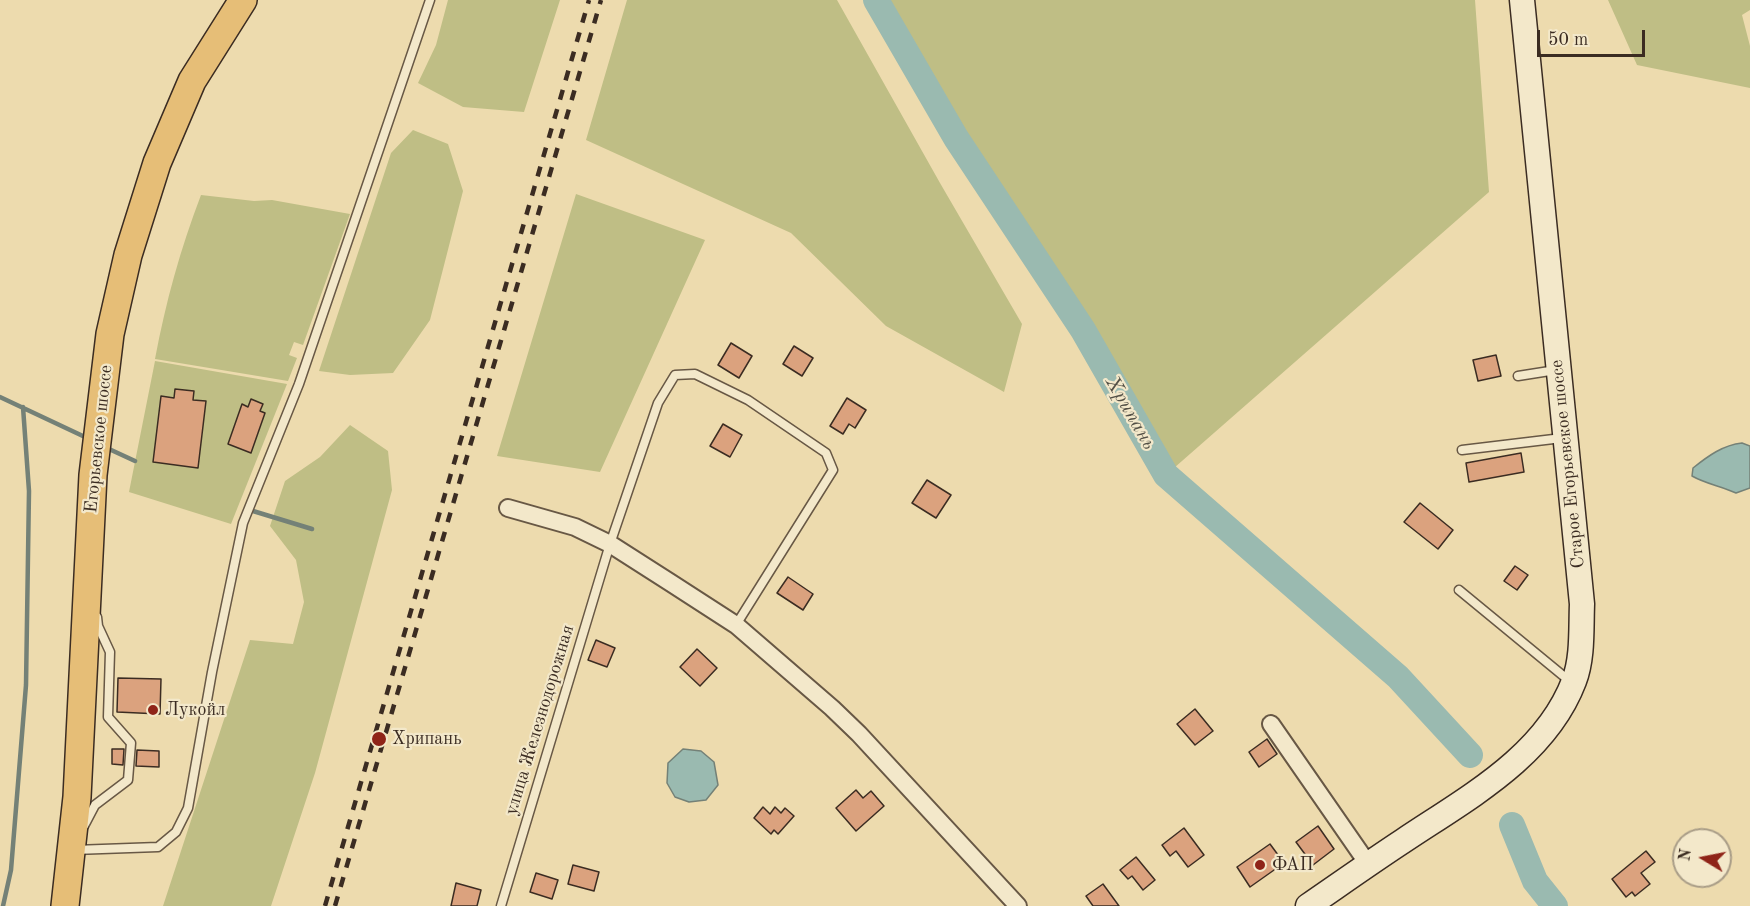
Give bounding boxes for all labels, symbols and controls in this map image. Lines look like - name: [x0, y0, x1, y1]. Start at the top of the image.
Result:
- scale bar: [1540, 18, 1648, 56]
- text: 50 m: [1548, 31, 1588, 49]
- street label: Старое Егорьевское шоссе: [1546, 359, 1590, 569]
- street label: Егорьевское шоссе: [80, 364, 118, 514]
- water label: Хрипань: [1099, 372, 1161, 454]
- street label: улица Железнодорожная: [501, 622, 579, 818]
- place label: Лукойл: [165, 699, 225, 721]
- marker: Лукойл: [146, 703, 160, 717]
- place label: Хрипань: [392, 728, 462, 750]
- marker: Хрипань: [370, 730, 388, 748]
- north arrow: [1672, 828, 1732, 888]
- text: N: [1677, 848, 1695, 863]
- place label: ФАП: [1272, 854, 1314, 876]
- marker: ФАП: [1253, 858, 1267, 872]

